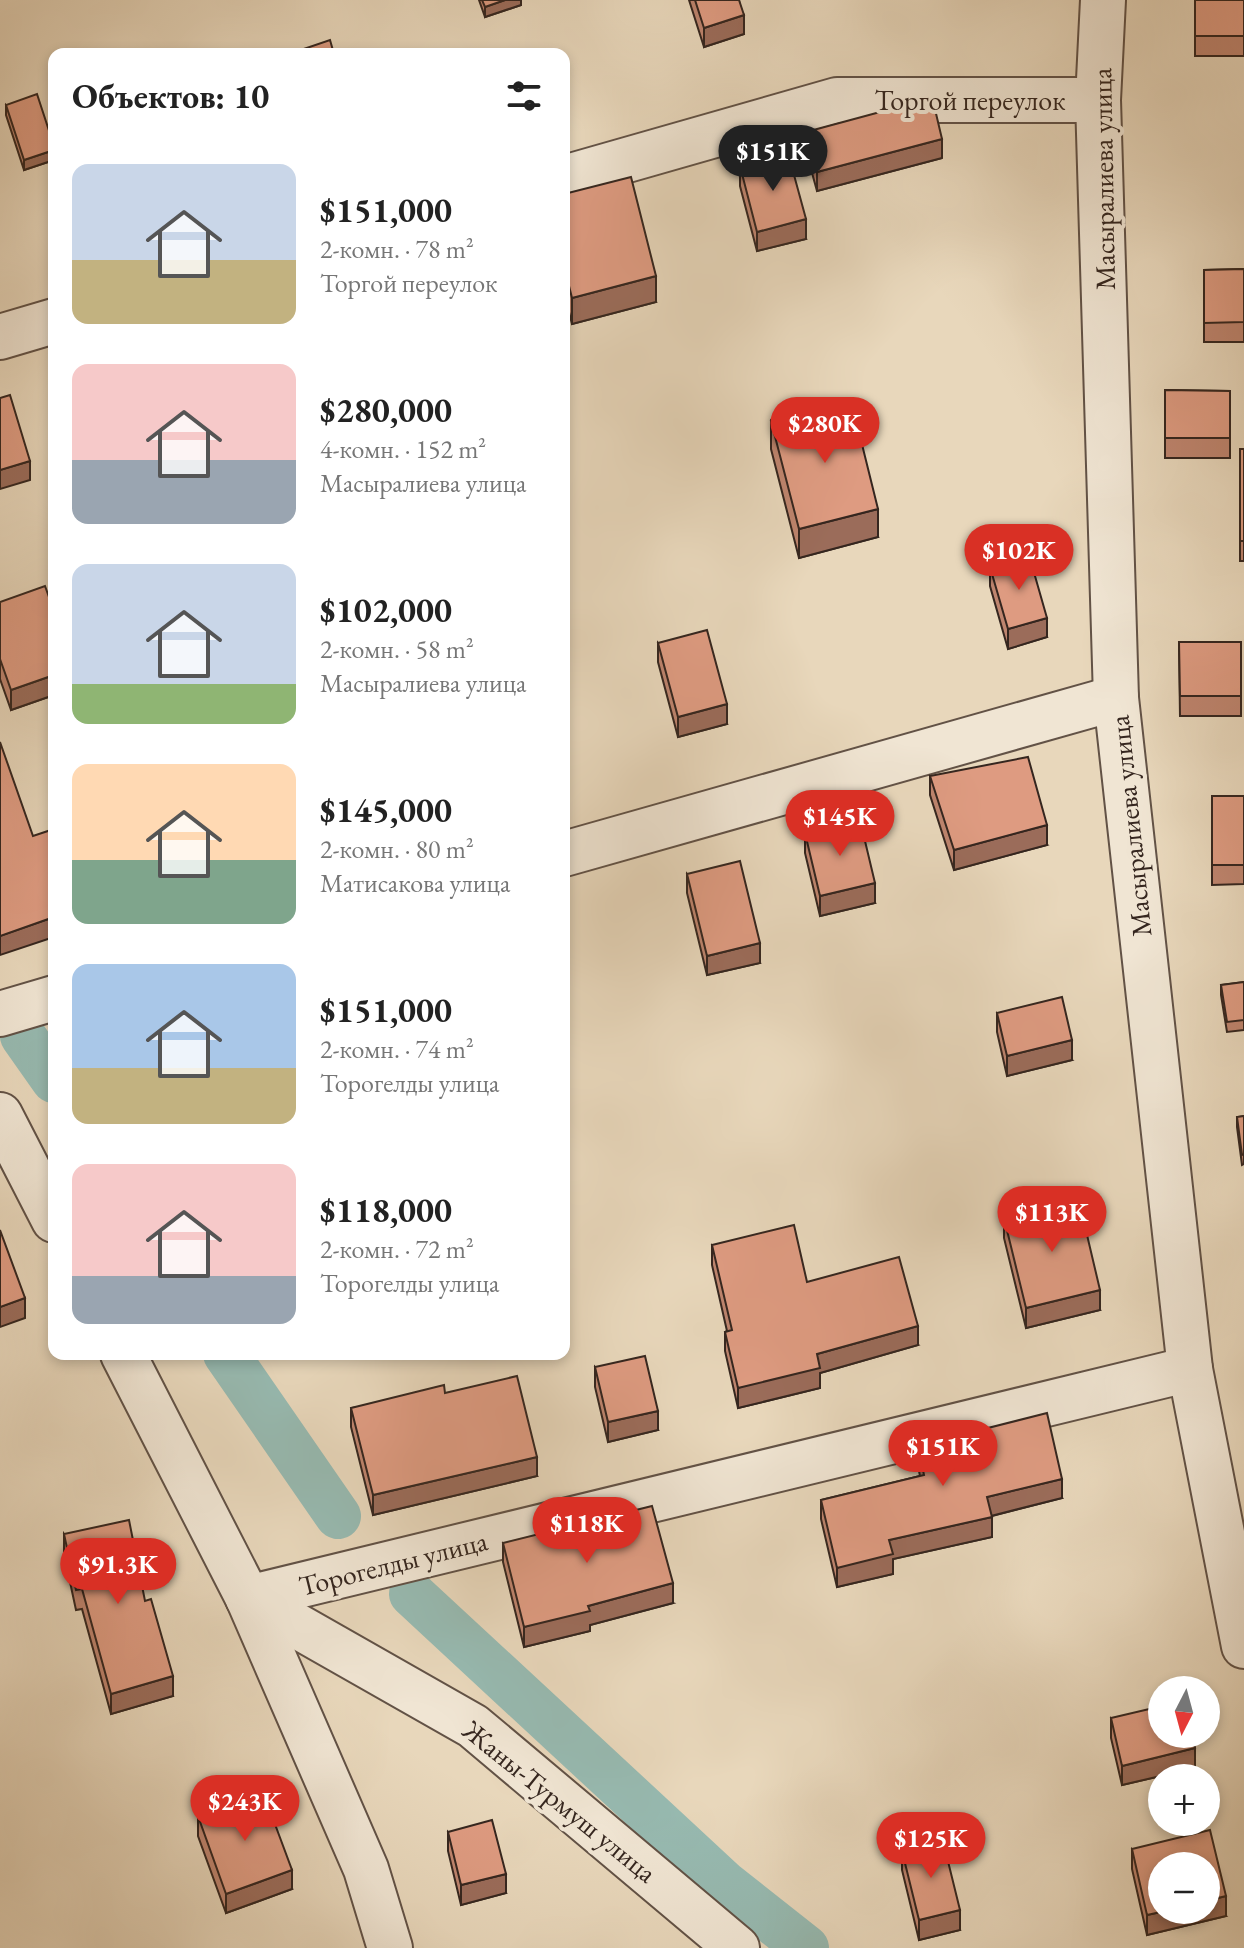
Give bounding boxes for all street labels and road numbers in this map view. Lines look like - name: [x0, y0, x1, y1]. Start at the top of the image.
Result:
- street label: Масыралиева улица: [1083, 67, 1123, 290]
- street label: Торгой переулок: [874, 82, 1066, 118]
- street label: Масыралиева улица: [1100, 713, 1160, 938]
- street label: Торогелды улица: [295, 1522, 492, 1604]
- street label: Жаны-Турмуш улица: [455, 1711, 665, 1891]

